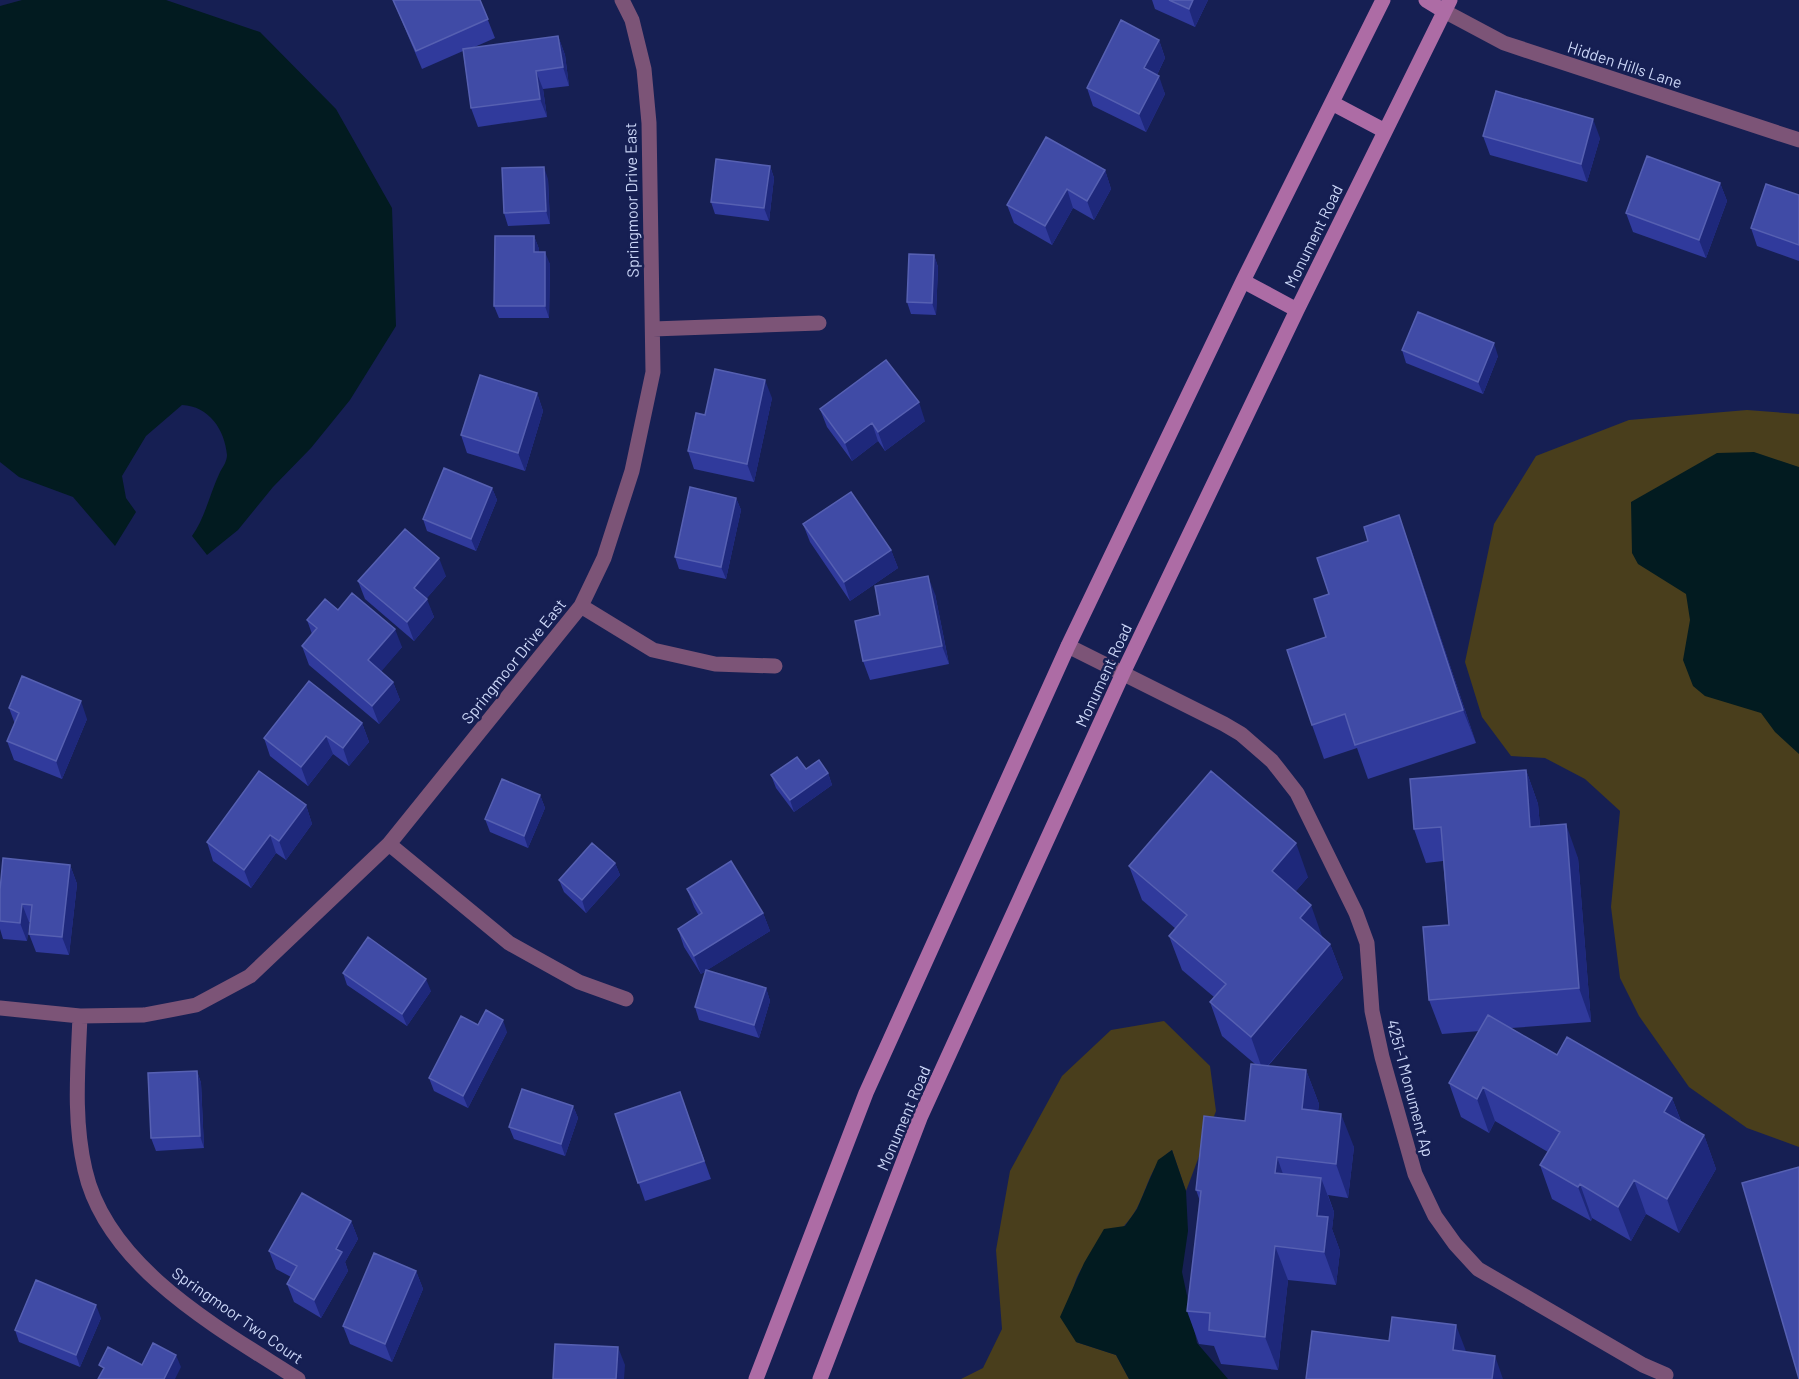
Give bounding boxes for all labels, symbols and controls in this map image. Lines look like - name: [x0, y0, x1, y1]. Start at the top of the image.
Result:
- street label: Hidden Hills Lane: [1565, 37, 1685, 91]
- street label: Springmoor Drive East: [620, 122, 642, 278]
- street label: Monument Road: [1280, 181, 1346, 291]
- street label: Springmoor Drive East: [457, 595, 569, 727]
- street label: Monument Road: [1071, 620, 1135, 730]
- street label: 4251-1 Monument Ap: [1384, 1017, 1438, 1159]
- street label: Monument Road: [872, 1063, 934, 1173]
- street label: Springmoor Two Court: [169, 1263, 307, 1367]

